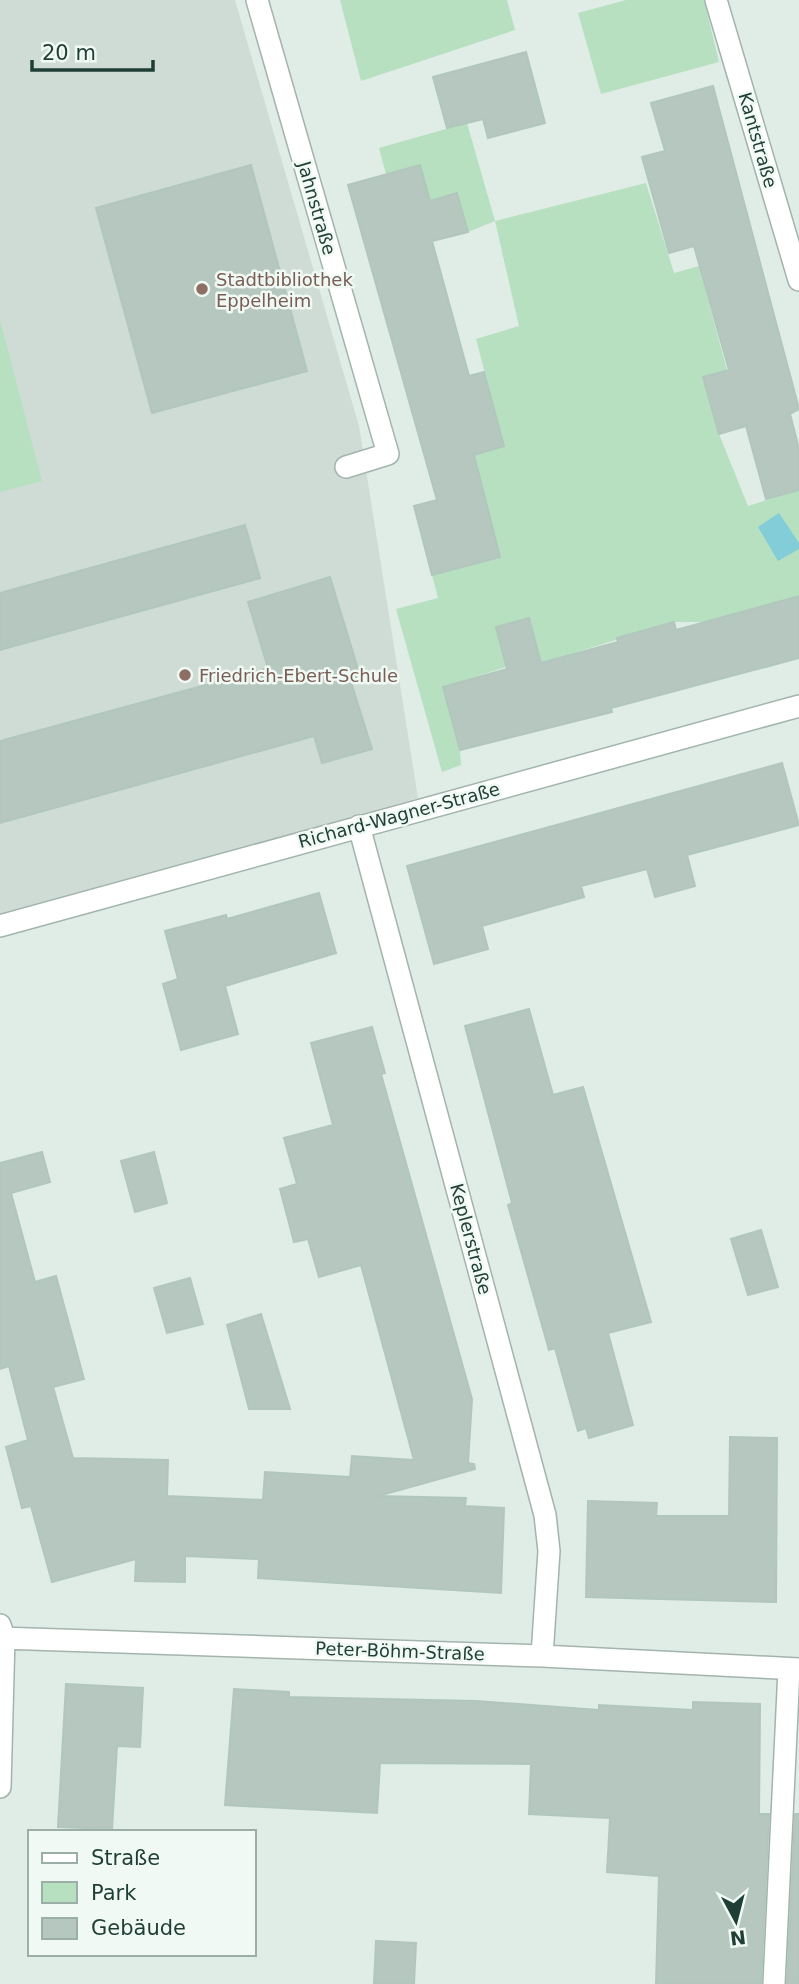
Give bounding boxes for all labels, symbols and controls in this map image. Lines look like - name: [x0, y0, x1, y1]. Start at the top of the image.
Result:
- scale bar: [32, 28, 152, 72]
- text: 20 m: [42, 41, 96, 65]
- street label: Kantstraße: [734, 90, 782, 190]
- street label: Jahnstraße: [293, 158, 340, 257]
- place label: Stadtbibliothek Eppelheim: [216, 269, 353, 311]
- marker: Stadtbibliothek Eppelheim: [194, 281, 210, 297]
- place label: Friedrich-Ebert-Schule: [199, 665, 398, 686]
- marker: Friedrich-Ebert-Schule: [177, 667, 193, 683]
- street label: Richard-Wagner-Straße: [296, 778, 502, 852]
- street label: Keplerstraße: [446, 1181, 496, 1297]
- street label: Peter-Böhm-Straße: [315, 1638, 485, 1664]
- legend: [28, 1830, 256, 1956]
- text: Straße: [91, 1846, 160, 1870]
- text: Park: [91, 1881, 137, 1905]
- north arrow: [701, 1886, 771, 1956]
- text: Gebäude: [91, 1916, 186, 1940]
- text: N: [729, 1926, 747, 1950]

